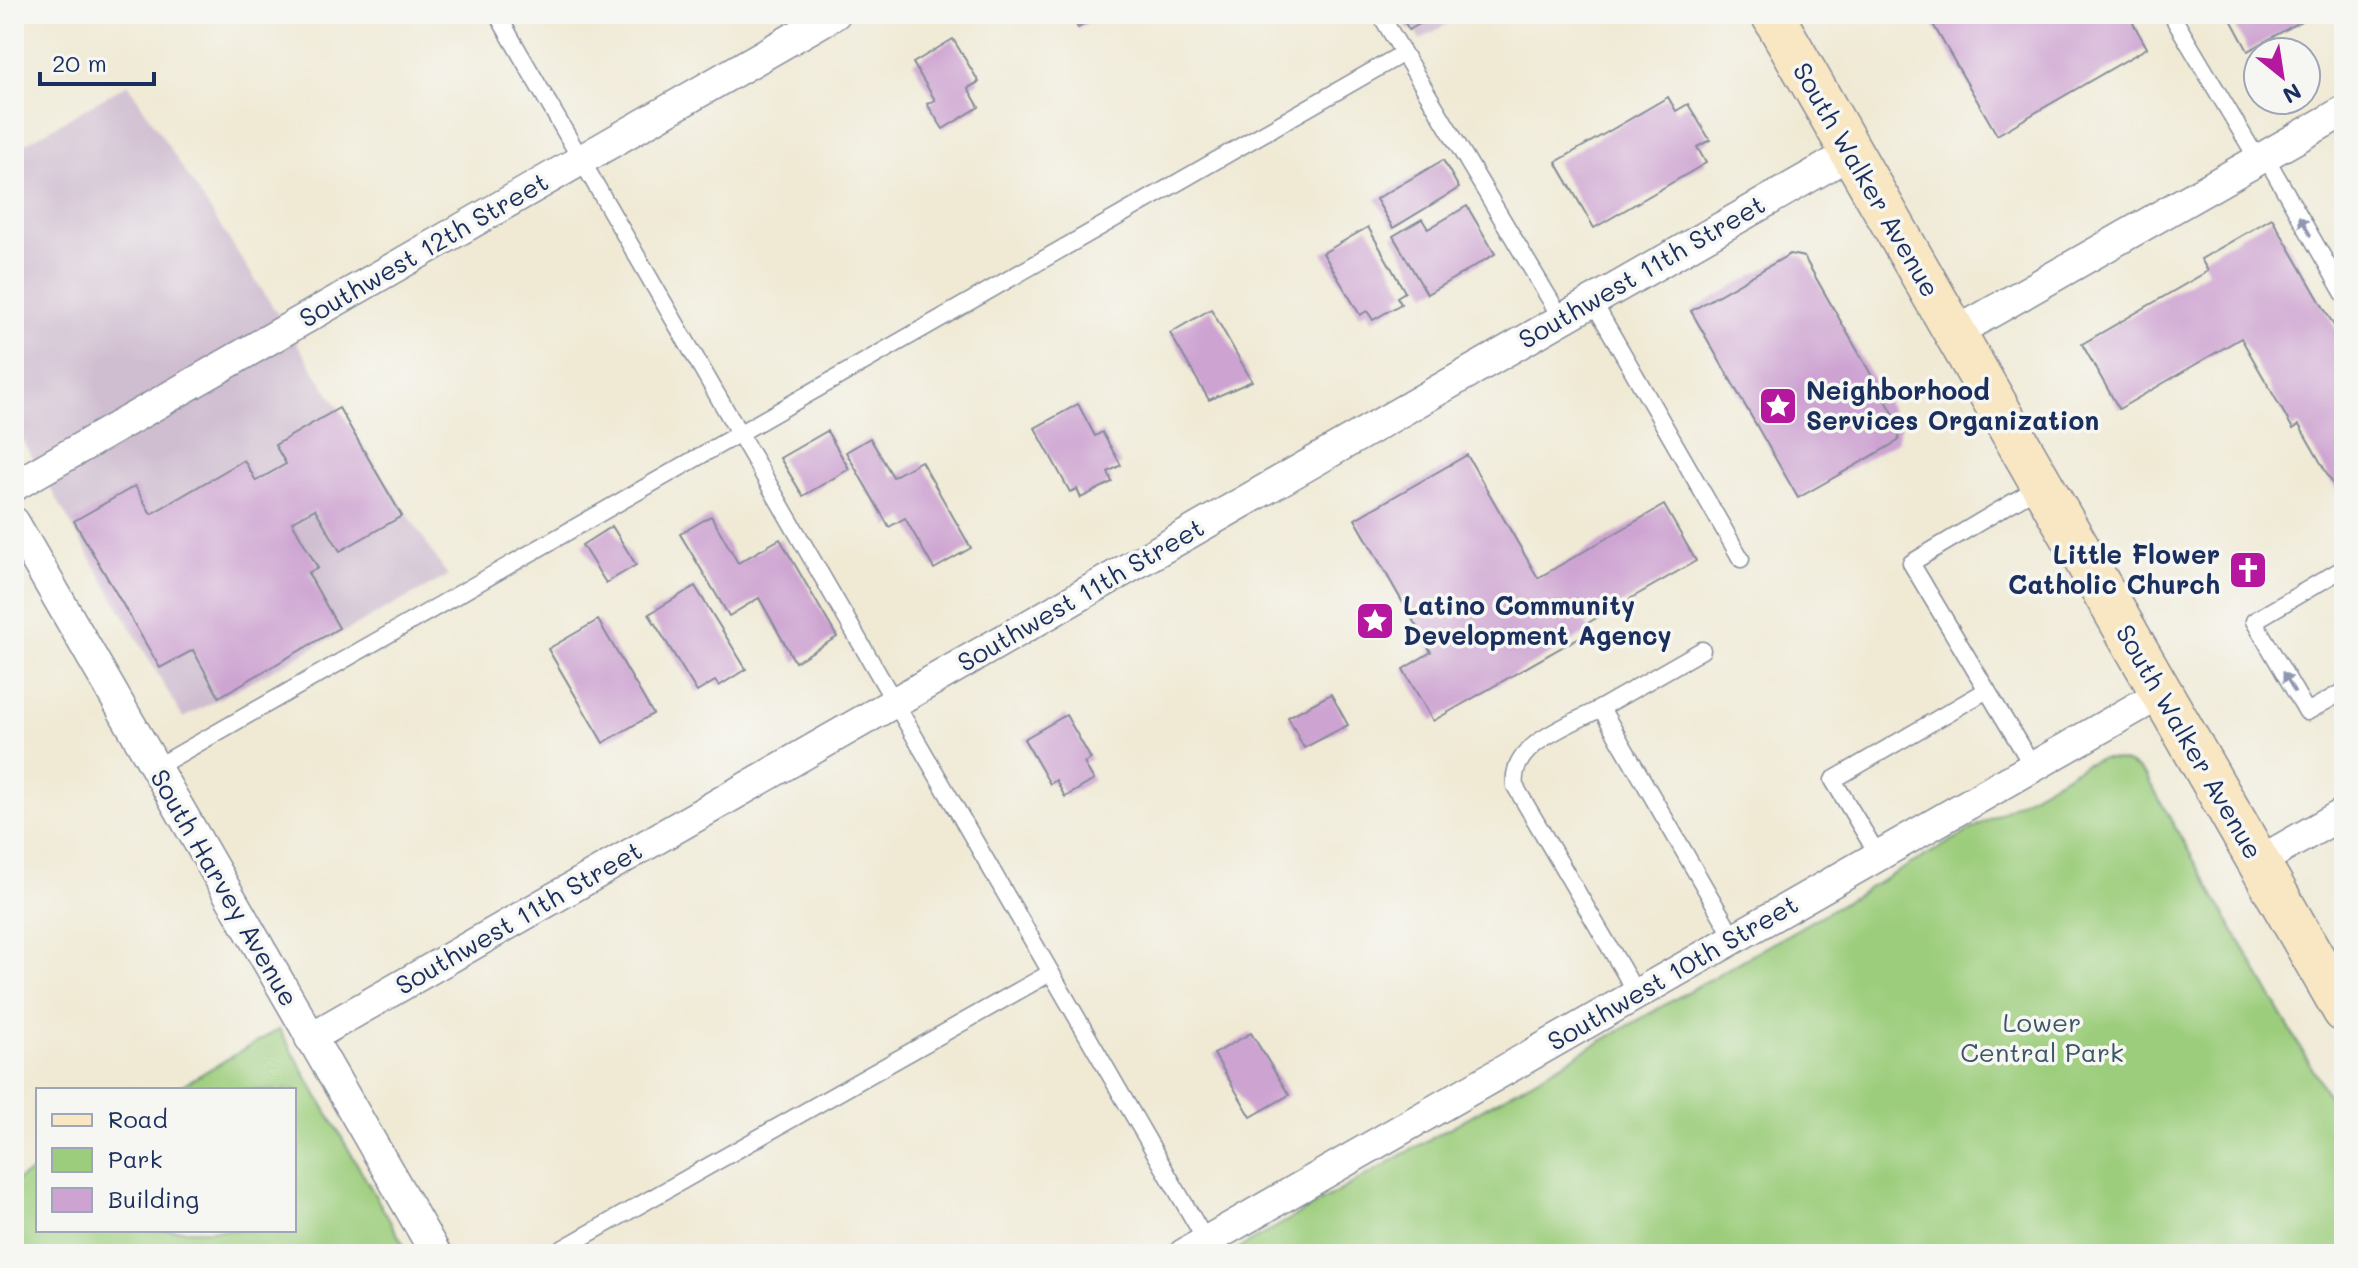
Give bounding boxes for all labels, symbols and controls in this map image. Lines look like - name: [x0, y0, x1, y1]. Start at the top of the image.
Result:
- scale bar: [40, 36, 154, 86]
- north arrow: [2242, 36, 2322, 116]
- text: 20 m: [52, 47, 107, 78]
- street label: South Walker Avenue: [1786, 56, 1948, 303]
- text: N: [2278, 77, 2307, 110]
- street label: Southwest 12th Street: [293, 164, 554, 334]
- street label: Southwest 11th Street: [1512, 187, 1771, 356]
- one-way arrow: [2298, 215, 2312, 238]
- place label: Neighborhood Services Organization: [1806, 373, 2099, 437]
- place icon: Neighborhood Services Organization: [1757, 385, 1799, 427]
- street label: Southwest 11th Street: [951, 510, 1210, 679]
- place label: Little Flower Catholic Church: [2008, 537, 2220, 601]
- church icon: Little Flower Catholic Church: [2227, 549, 2269, 591]
- place label: Latino Community Development Agency: [1403, 588, 1672, 652]
- place icon: Latino Community Development Agency: [1354, 600, 1396, 642]
- street label: South Walker Avenue: [2109, 618, 2271, 865]
- one-way arrow: [2282, 671, 2296, 693]
- street label: South Harvey Avenue: [143, 763, 307, 1012]
- street label: Southwest 11th Street: [389, 833, 648, 1002]
- street label: Southwest 10th Street: [1541, 886, 1804, 1058]
- park label: Lower Central Park: [1960, 1005, 2124, 1069]
- legend: [36, 1088, 296, 1232]
- text: Road: [108, 1103, 168, 1134]
- text: Park: [108, 1143, 162, 1174]
- text: Building: [108, 1183, 199, 1214]

